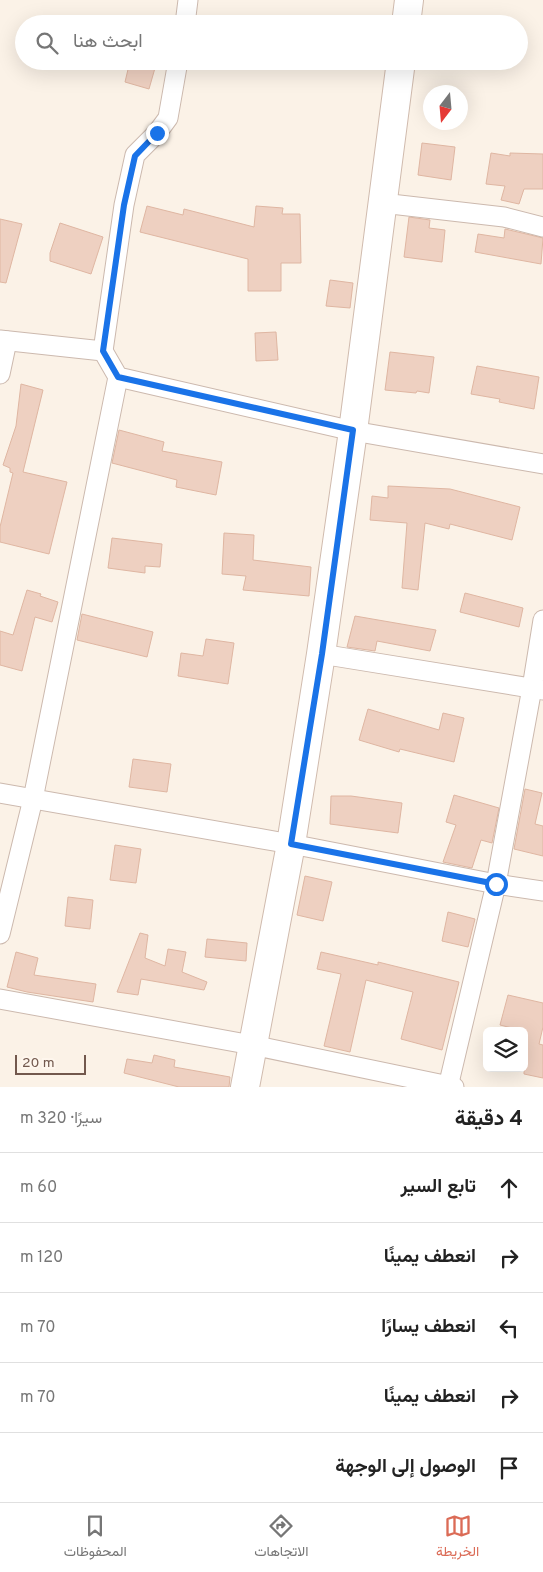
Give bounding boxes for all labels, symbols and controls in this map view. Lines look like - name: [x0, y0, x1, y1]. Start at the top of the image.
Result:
- search box: [15, 15, 528, 70]
- icon: search: [33, 29, 61, 57]
- text: ابحث هنا: [73, 30, 143, 54]
- north arrow: [423, 85, 468, 130]
- route end: [146, 122, 169, 145]
- route start: [485, 873, 508, 896]
- map controls: [483, 1027, 528, 1072]
- button: layers: [483, 1027, 528, 1072]
- scale bar: [15, 1052, 86, 1075]
- text: 20 m: [22, 1055, 55, 1072]
- text: 4 دقيقة: [455, 1106, 523, 1133]
- text: سيرًا · 320 m: [20, 1109, 102, 1129]
- icon: ahead: [495, 1174, 523, 1202]
- text: تابع السير: [400, 1175, 476, 1199]
- text: 60 m: [20, 1178, 57, 1198]
- icon: right: [495, 1244, 523, 1272]
- text: انعطف يمينًا: [384, 1245, 476, 1269]
- text: 120 m: [20, 1248, 63, 1268]
- icon: left: [495, 1314, 523, 1342]
- text: انعطف يسارًا: [381, 1315, 476, 1339]
- text: 70 m: [20, 1318, 55, 1338]
- icon: right: [495, 1384, 523, 1412]
- text: انعطف يمينًا: [384, 1385, 476, 1409]
- text: 70 m: [20, 1388, 55, 1408]
- icon: arrive: [495, 1454, 523, 1482]
- text: الوصول إلى الوجهة: [335, 1455, 476, 1479]
- tab: المحفوظات: [64, 1512, 127, 1564]
- tab: الاتجاهات: [254, 1512, 309, 1564]
- tab: الخريطة: [436, 1512, 479, 1564]

